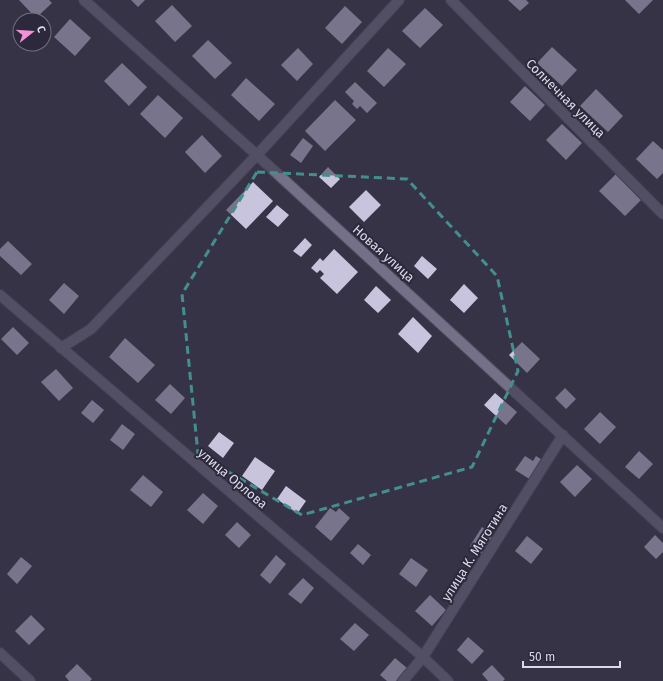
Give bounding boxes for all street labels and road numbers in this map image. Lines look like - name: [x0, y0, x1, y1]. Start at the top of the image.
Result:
- street label: Солнечная улица: [523, 56, 608, 141]
- street label: Новая улица: [350, 222, 417, 285]
- street label: улица Орлова: [195, 445, 270, 512]
- street label: улица К. Мяготина: [438, 501, 510, 604]

